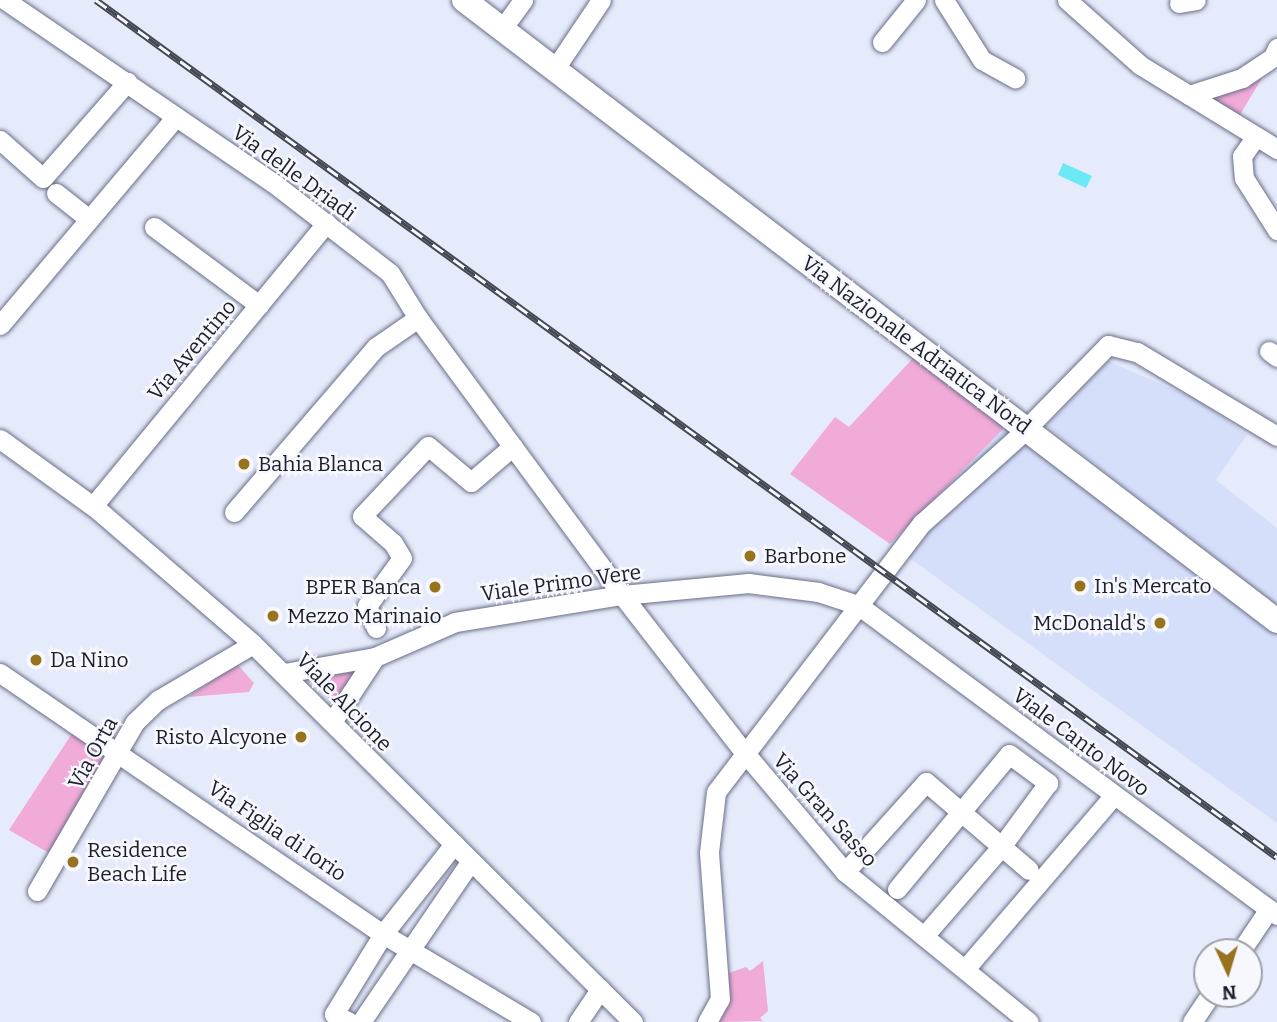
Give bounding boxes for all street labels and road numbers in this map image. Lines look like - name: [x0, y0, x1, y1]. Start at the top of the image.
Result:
- street label: Via delle Driadi: [227, 120, 361, 226]
- street label: Via Nazionale Adriatica Nord: [796, 250, 1036, 440]
- street label: Via Aventino: [143, 294, 241, 406]
- street label: Viale Primo Vere: [479, 559, 643, 607]
- street label: Viale Alcione: [291, 648, 397, 756]
- street label: Viale Canto Novo: [1008, 682, 1154, 802]
- street label: Via Orta: [63, 712, 123, 794]
- street label: Via Gran Sasso: [767, 748, 883, 872]
- street label: Via Figlia di Iorio: [203, 775, 351, 887]

